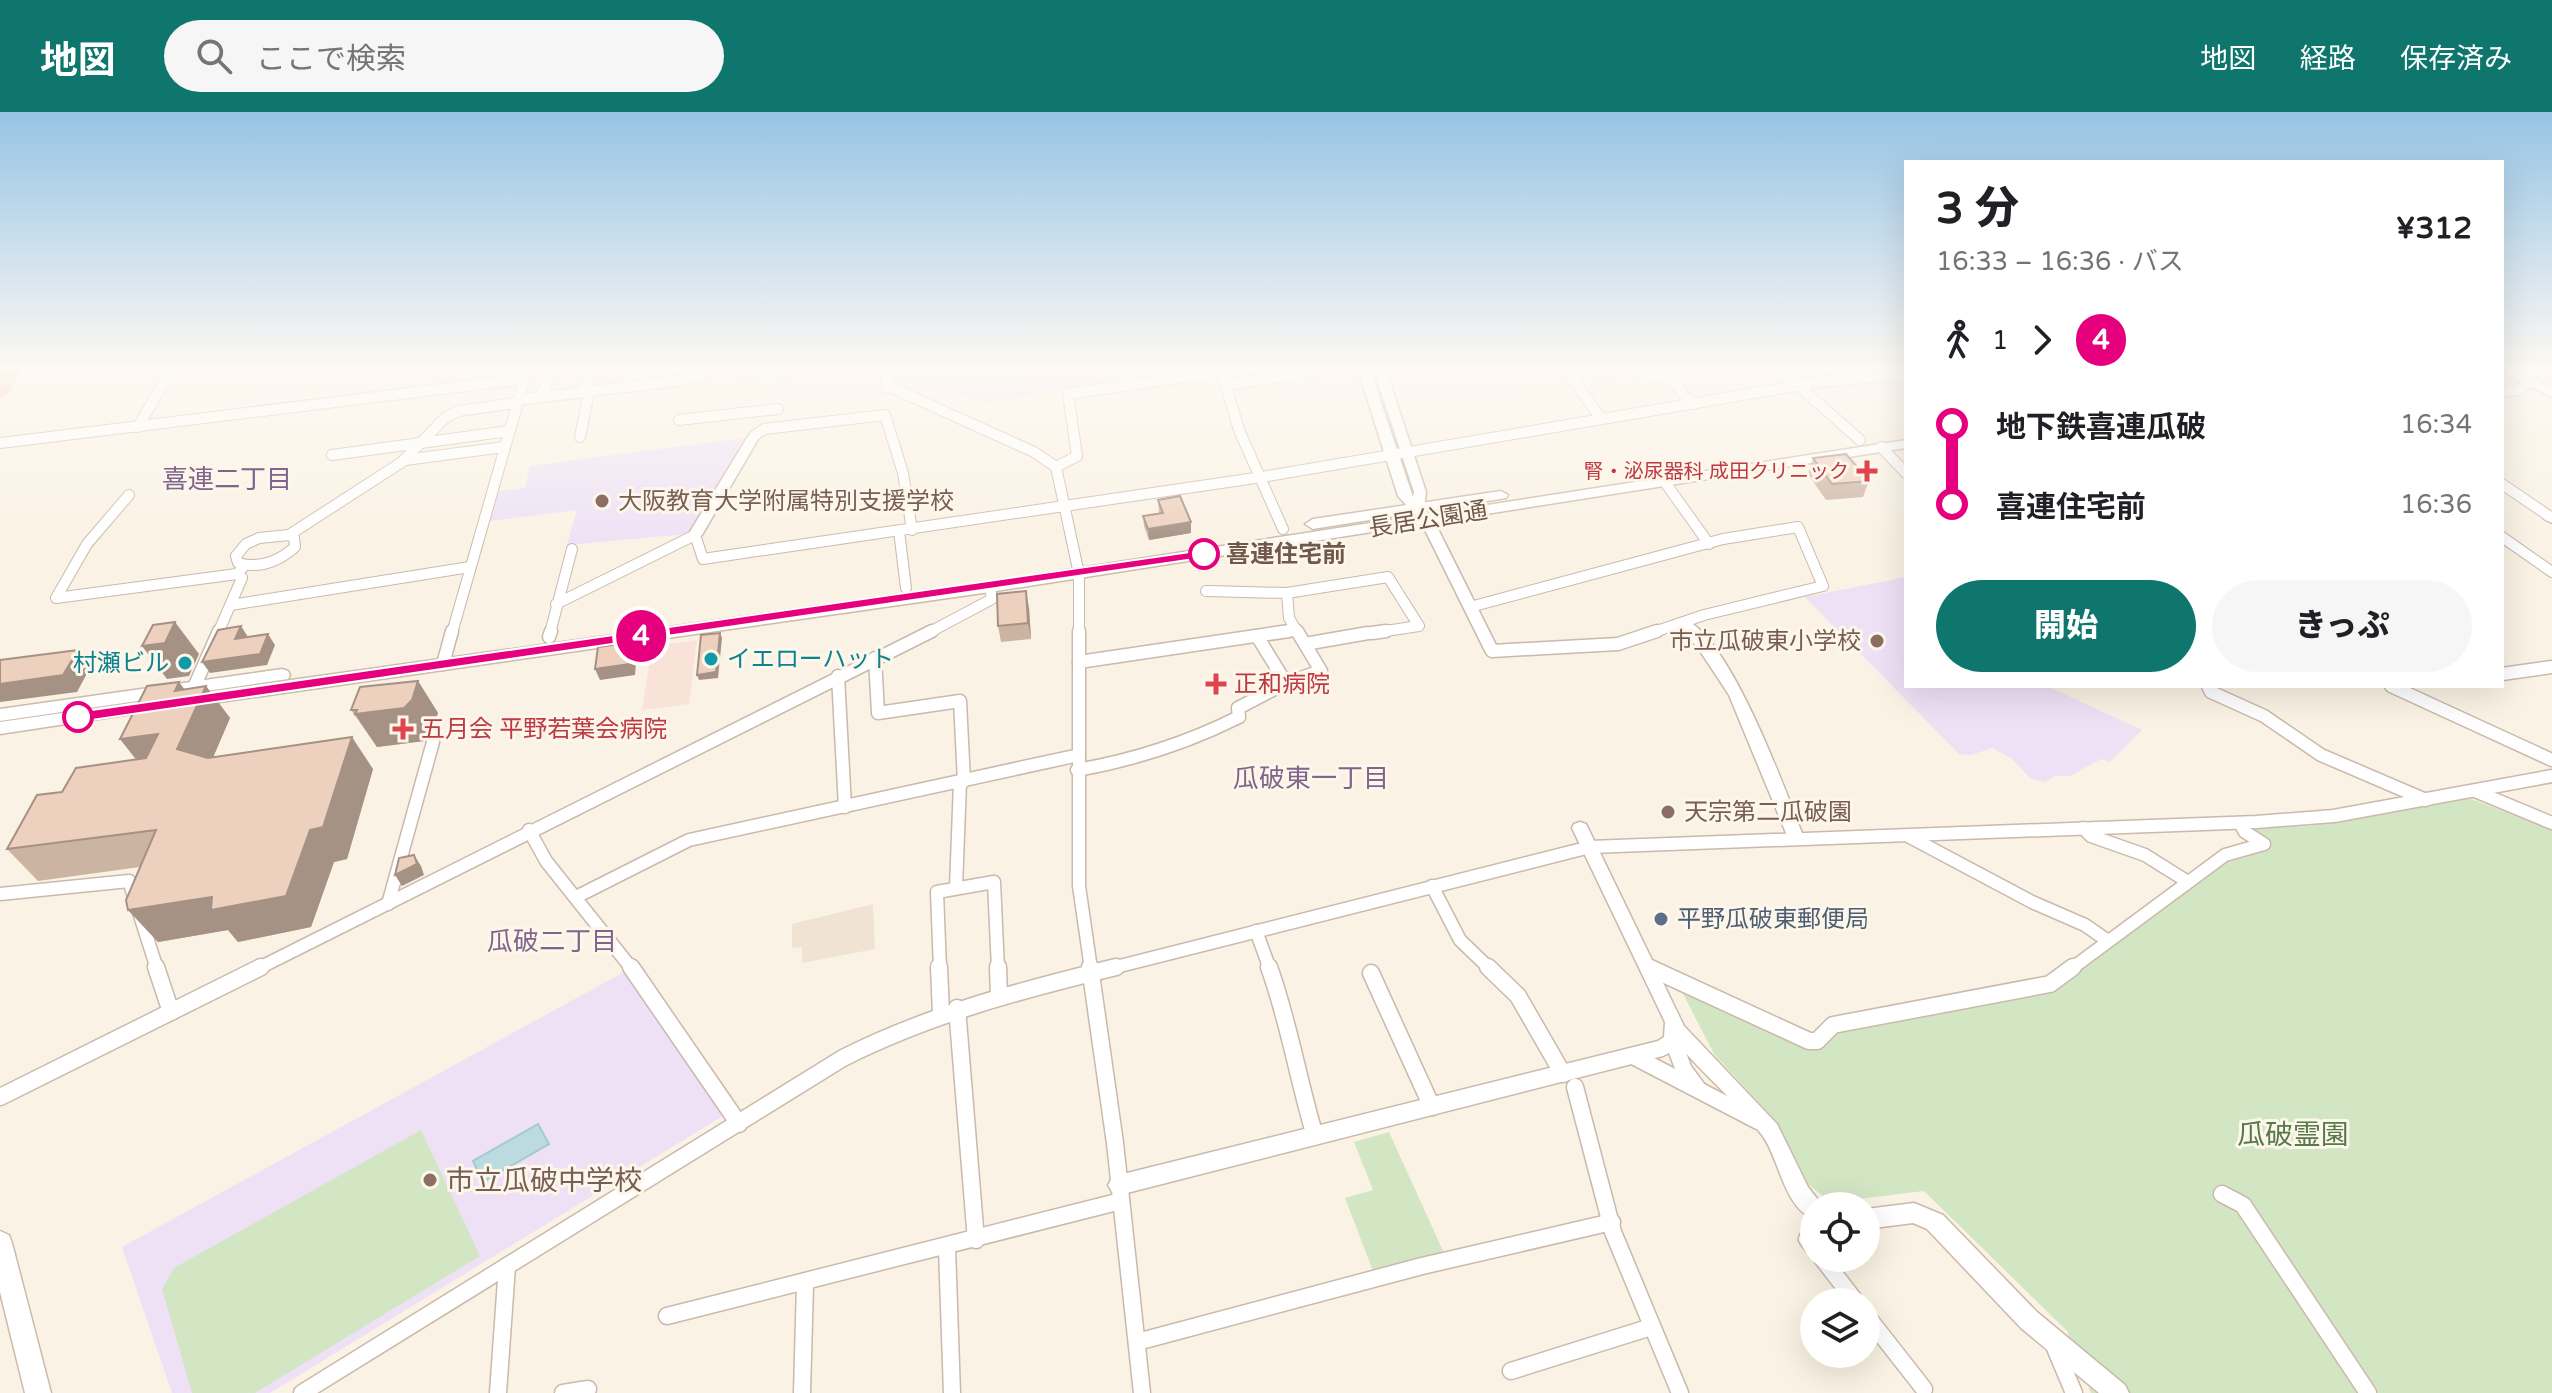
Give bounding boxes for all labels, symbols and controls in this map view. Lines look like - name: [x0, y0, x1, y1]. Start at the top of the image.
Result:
- search box: [164, 20, 724, 92]
- icon: search: [192, 34, 236, 78]
- text: 地図: [40, 38, 116, 84]
- text: ここで検索: [256, 41, 406, 78]
- text: 地図: [2200, 42, 2256, 76]
- text: 経路: [2300, 42, 2356, 76]
- text: 保存済み: [2400, 42, 2512, 76]
- text: 3 分: [1936, 183, 2019, 236]
- text: ¥312: [2396, 210, 2472, 247]
- text: 16:33 – 16:36 · バス: [1936, 246, 2184, 277]
- icon: walk: [1936, 318, 1980, 362]
- icon: forward: [2020, 318, 2064, 362]
- text: 4: [2092, 323, 2110, 357]
- text: 1: [1992, 325, 2008, 356]
- text: 地下鉄喜連瓜破: [1996, 409, 2206, 446]
- text: 16:34: [2400, 409, 2472, 440]
- place label: 腎・泌尿器科 成田クリニック: [1584, 460, 1849, 484]
- marker: 腎・泌尿器科 成田クリニック: [1856, 460, 1878, 482]
- district label: 喜連二丁目: [162, 464, 292, 495]
- place label: 大阪教育大学附属特別支援学校: [618, 487, 954, 516]
- text: 喜連住宅前: [1996, 489, 2146, 526]
- text: 16:36: [2400, 489, 2472, 520]
- marker: 大阪教育大学附属特別支援学校: [593, 492, 611, 510]
- street label: 長居公園通: [1367, 496, 1490, 543]
- marker: 喜連住宅前: [1189, 539, 1219, 569]
- place label: 喜連住宅前: [1226, 540, 1346, 569]
- button: 開始: [1936, 580, 2196, 672]
- button: きっぷ: [2212, 580, 2472, 672]
- line badge: 4: [615, 610, 667, 662]
- text: 4: [632, 619, 650, 653]
- place label: 市立瓜破東小学校: [1669, 627, 1861, 656]
- marker: 市立瓜破東小学校: [1868, 632, 1886, 650]
- place label: イエローハット: [727, 645, 894, 674]
- place label: 村瀬ビル: [73, 649, 169, 678]
- marker: イエローハット: [702, 650, 720, 668]
- marker: 村瀬ビル: [176, 654, 194, 672]
- place label: 正和病院: [1234, 670, 1330, 699]
- marker: 正和病院: [1205, 673, 1227, 695]
- unlabelled marker: [63, 702, 93, 732]
- place label: 五月会 平野若葉会病院: [421, 715, 667, 744]
- marker: 五月会 平野若葉会病院: [392, 718, 414, 740]
- district label: 瓜破東一丁目: [1233, 763, 1389, 794]
- place label: 天宗第二瓜破園: [1684, 798, 1852, 827]
- marker: 天宗第二瓜破園: [1659, 803, 1677, 821]
- place label: 平野瓜破東郵便局: [1677, 905, 1869, 934]
- marker: 平野瓜破東郵便局: [1652, 910, 1670, 928]
- district label: 瓜破二丁目: [487, 926, 617, 957]
- park label: 瓜破霊園: [2237, 1118, 2349, 1152]
- place label: 市立瓜破中学校: [446, 1164, 642, 1198]
- marker: 市立瓜破中学校: [421, 1171, 439, 1189]
- map controls: [1800, 1192, 1880, 1368]
- button: locate: [1800, 1192, 1880, 1272]
- button: layers: [1800, 1288, 1880, 1368]

